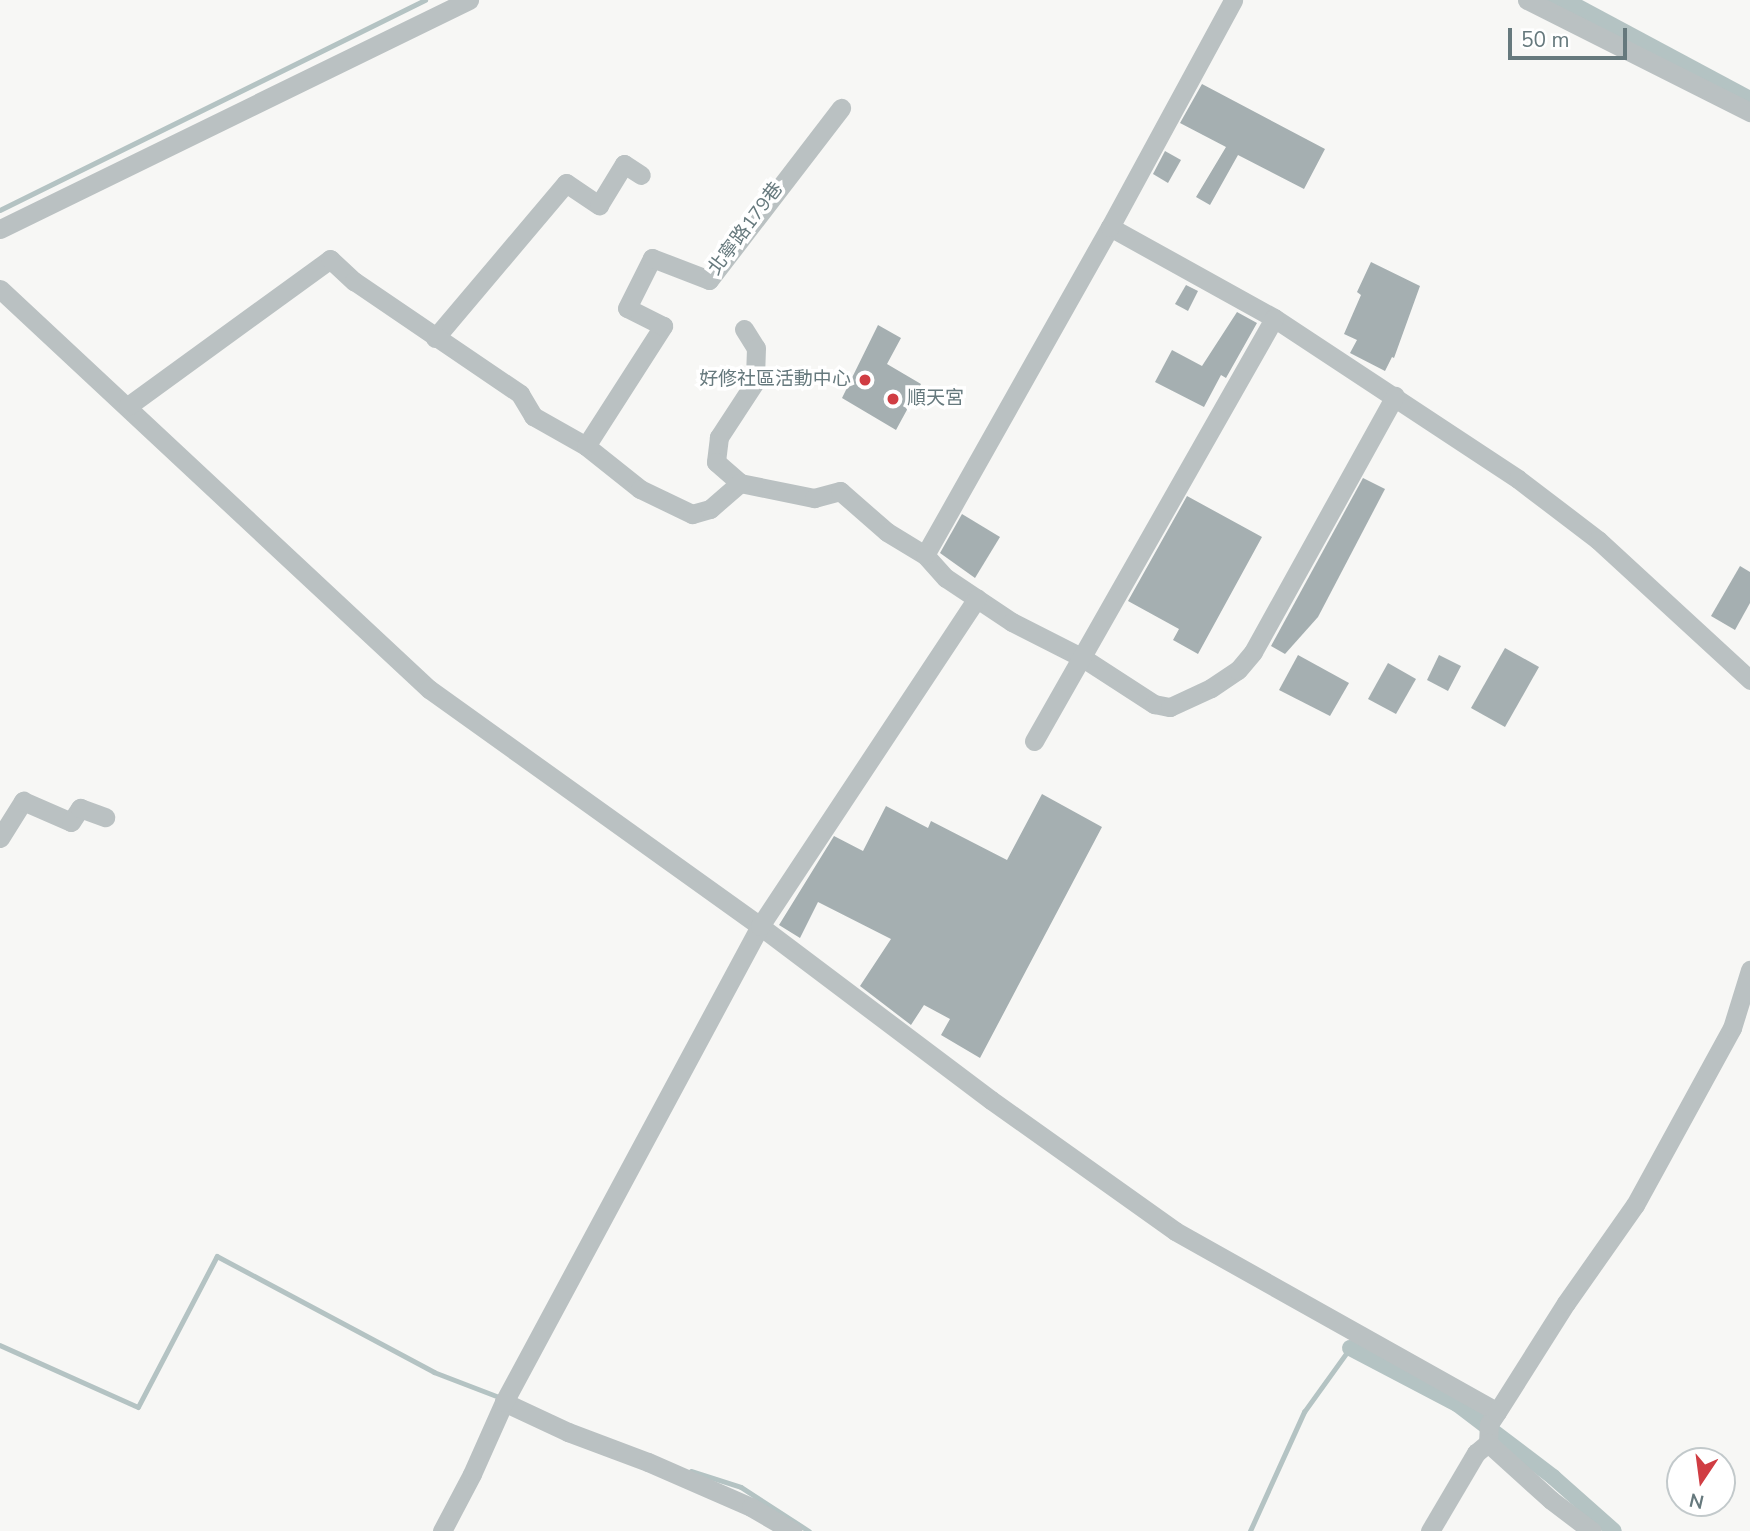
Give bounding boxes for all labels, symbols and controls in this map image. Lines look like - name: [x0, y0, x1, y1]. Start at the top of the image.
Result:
- scale bar: [1512, 14, 1631, 58]
- text: 50 m: [1521, 26, 1570, 54]
- street label: 北寧路179巷: [704, 178, 788, 280]
- place label: 好修社區活動中心: [699, 369, 851, 391]
- marker: 好修社區活動中心: [857, 372, 873, 388]
- place label: 順天宮: [907, 388, 964, 410]
- marker: 順天宮: [885, 391, 901, 407]
- north arrow: [1666, 1447, 1736, 1517]
- text: N: [1687, 1486, 1707, 1515]

